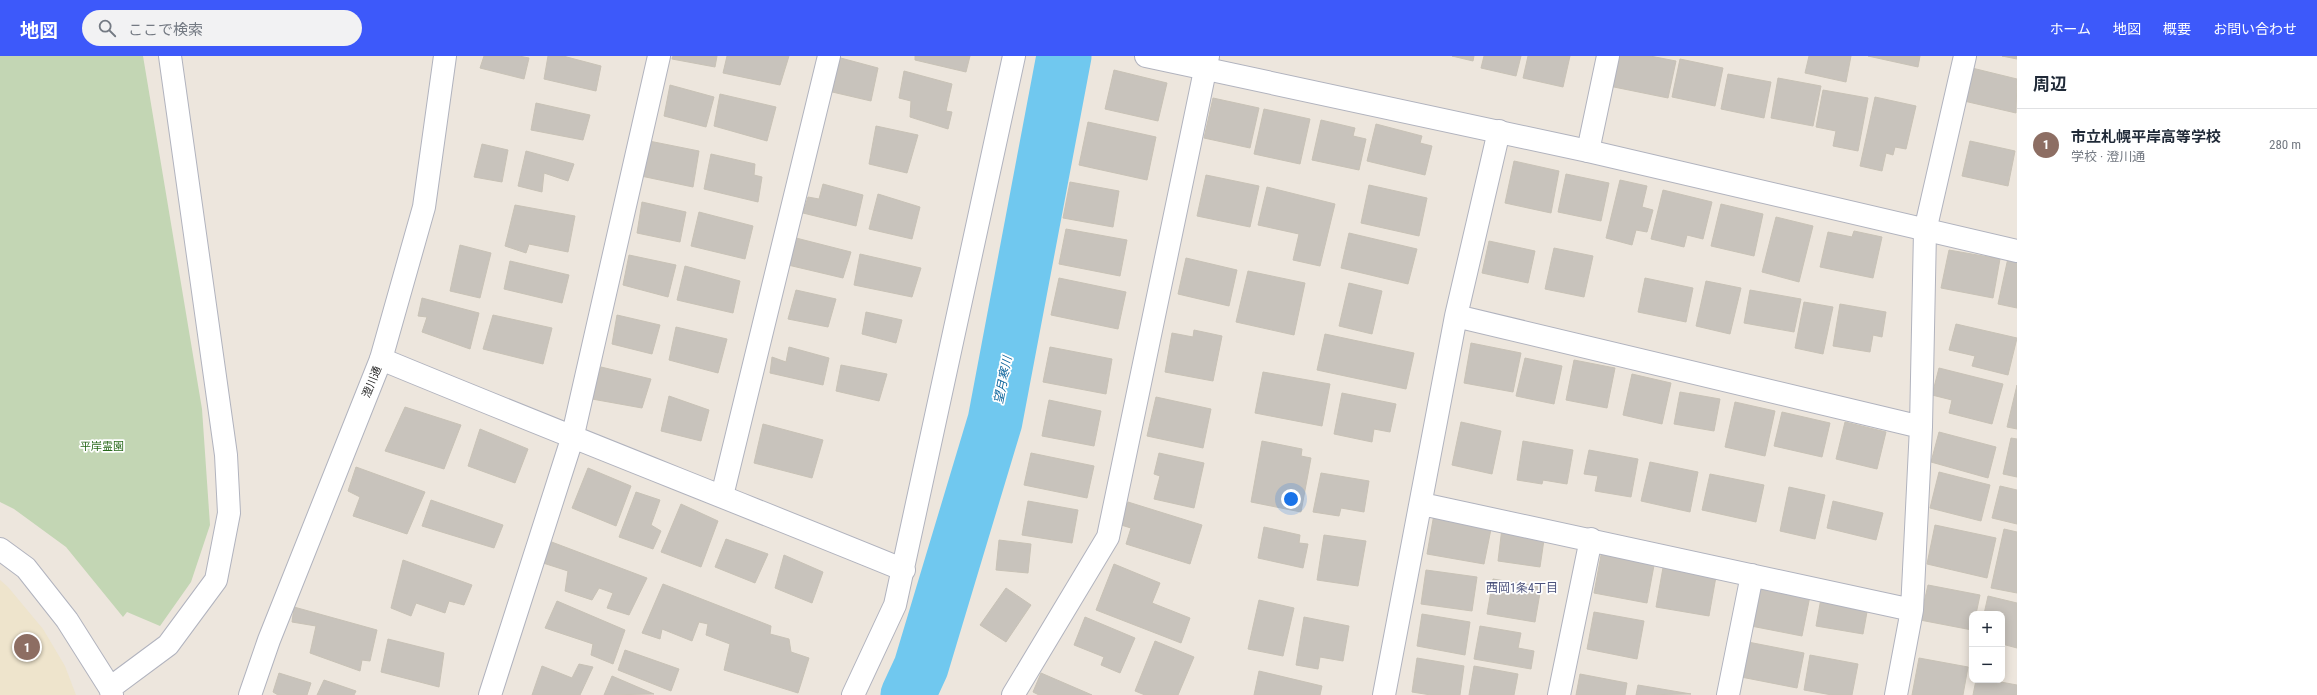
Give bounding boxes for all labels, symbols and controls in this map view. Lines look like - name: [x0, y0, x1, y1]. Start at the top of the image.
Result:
- search box: [82, 10, 362, 46]
- icon: search: [96, 17, 118, 39]
- text: 地図: [20, 19, 58, 42]
- text: ここで検索: [128, 21, 203, 39]
- text: ホーム: [2049, 21, 2091, 37]
- text: 地図: [2113, 21, 2141, 37]
- text: 概要: [2163, 21, 2191, 37]
- text: お問い合わせ: [2213, 21, 2297, 37]
- text: 周辺: [2033, 74, 2067, 94]
- text: 市立札幌平岸高等学校: [2071, 128, 2221, 146]
- text: 1: [2043, 137, 2049, 152]
- text: 280 m: [2269, 137, 2301, 152]
- text: 学校 · 澄川通: [2071, 149, 2145, 164]
- water label: 望月寒川: [992, 353, 1015, 405]
- street label: 澄川通: [360, 364, 384, 400]
- park label: 平岸霊園: [80, 440, 124, 453]
- your location: [1281, 489, 1301, 509]
- district label: 西岡1条4丁目: [1486, 581, 1558, 595]
- map controls: [1969, 611, 2005, 683]
- button: +: [1969, 611, 2005, 647]
- pin: 1: [14, 632, 40, 662]
- button: −: [1969, 647, 2005, 683]

